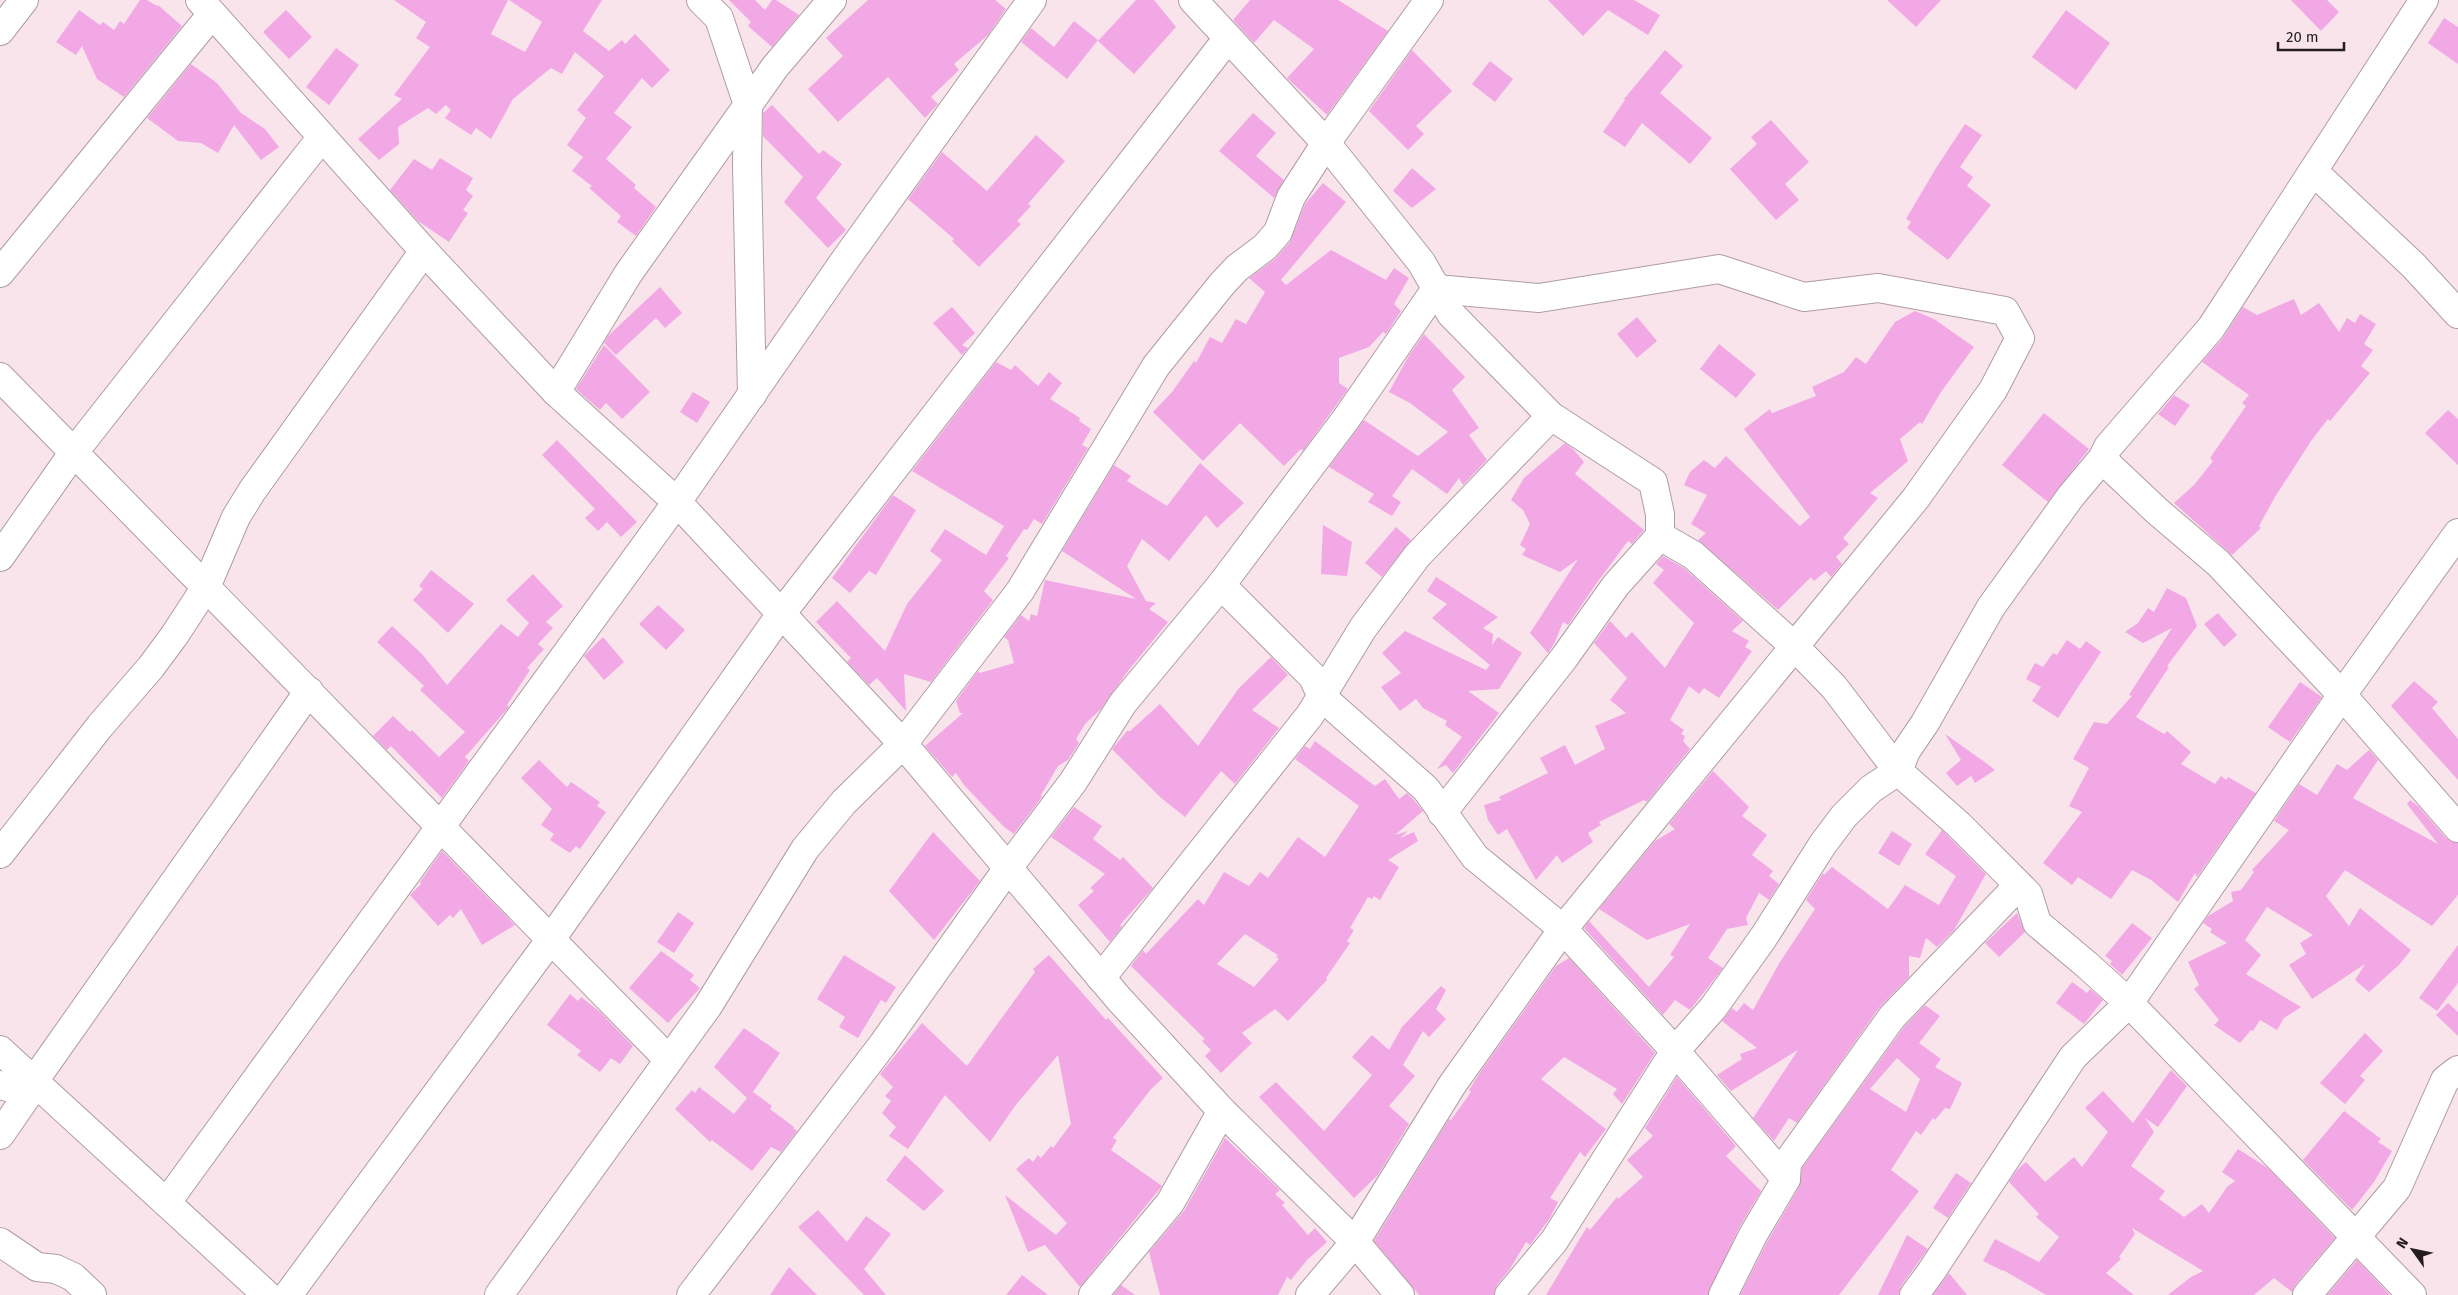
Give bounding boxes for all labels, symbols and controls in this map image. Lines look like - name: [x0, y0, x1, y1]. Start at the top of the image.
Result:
- scale bar: [2278, 20, 2344, 52]
- text: 20 m: [2286, 28, 2319, 46]
- north arrow: [2388, 1225, 2438, 1275]
- text: N: [2393, 1235, 2412, 1252]

